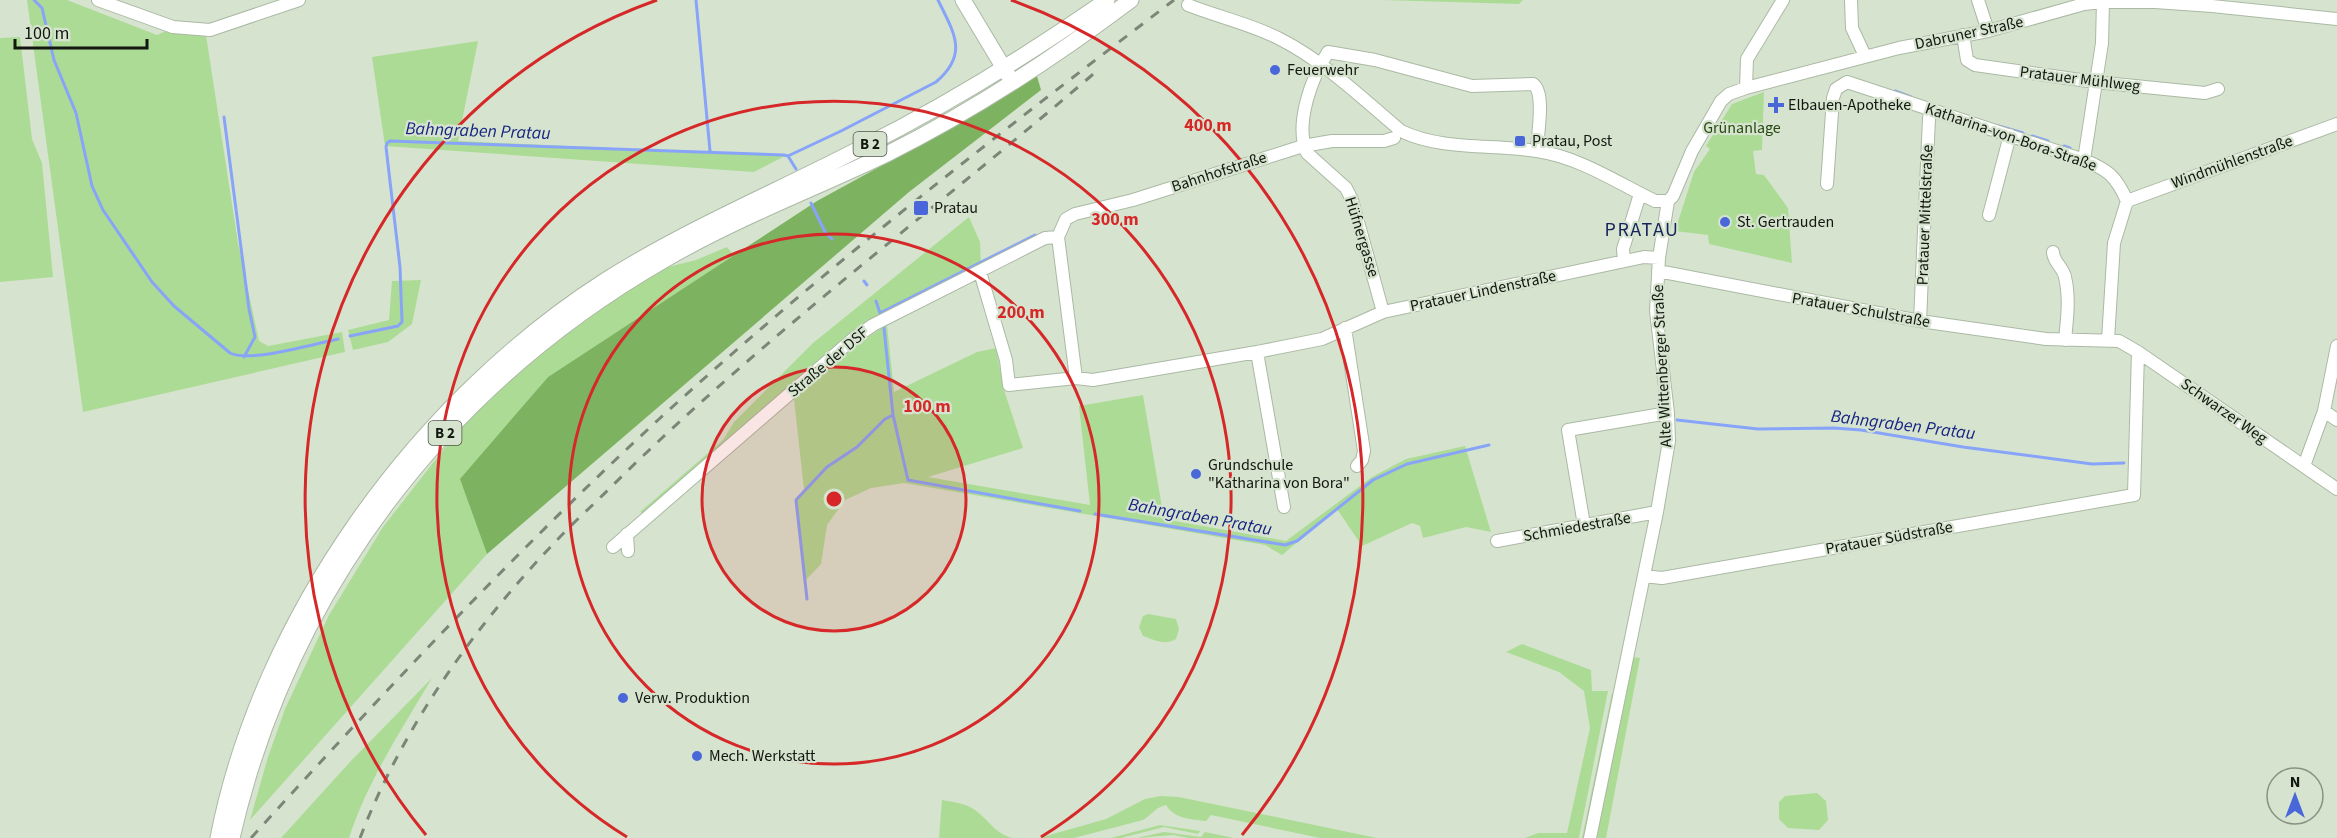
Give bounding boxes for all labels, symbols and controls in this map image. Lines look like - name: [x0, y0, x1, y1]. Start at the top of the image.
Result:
- street label: Dabruner Straße: [1913, 11, 2025, 55]
- scale bar: [15, 12, 147, 50]
- text: 100 m: [24, 21, 69, 46]
- place label: Feuerwehr: [1287, 59, 1359, 81]
- street label: Pratauer Mühlweg: [2019, 61, 2141, 97]
- marker: Feuerwehr: [1268, 63, 1282, 77]
- place label: Elbauen-Apotheke: [1788, 94, 1911, 116]
- street label: Katharina-von-Bora-Straße: [1922, 97, 2100, 177]
- marker: Elbauen-Apotheke: [1769, 98, 1783, 112]
- text: 400 m: [1184, 113, 1232, 138]
- water label: Bahngraben Pratau: [405, 116, 551, 146]
- park label: Grünanlage: [1703, 117, 1781, 139]
- place label: Pratau, Post: [1532, 130, 1613, 152]
- street label: Windmühlenstraße: [2168, 130, 2296, 194]
- road number: B 2: [854, 132, 886, 156]
- marker: Pratau, Post: [1513, 134, 1527, 148]
- street label: Pratauer Mittelstraße: [1912, 144, 1938, 286]
- street label: Bahnhofstraße: [1168, 146, 1270, 198]
- street label: Hüfnergasse: [1339, 194, 1385, 280]
- place label: Pratau: [934, 197, 978, 219]
- marker: Pratau: [912, 199, 930, 217]
- text: 300 m: [1091, 207, 1139, 232]
- place label: St. Gertrauden: [1737, 211, 1834, 233]
- marker: St. Gertrauden: [1718, 215, 1732, 229]
- district label: PRATAU: [1605, 216, 1679, 244]
- street label: Pratauer Lindenstraße: [1408, 265, 1558, 317]
- street label: Alte Wittenberger Straße: [1647, 284, 1677, 448]
- street label: Pratauer Schulstraße: [1790, 287, 1932, 333]
- text: 200 m: [997, 300, 1045, 325]
- street label: Straße der DSF: [783, 322, 873, 402]
- street label: Schwarzer Weg: [2176, 373, 2272, 449]
- text: 100 m: [903, 394, 951, 419]
- water label: Bahngraben Pratau: [1829, 404, 1977, 446]
- road number: B 2: [428, 421, 462, 445]
- place label: Grundschule "Katharina von Bora": [1208, 454, 1350, 494]
- marker: Grundschule "Katharina von Bora": [1189, 467, 1203, 481]
- centre of rings: [824, 489, 844, 509]
- water label: Bahngraben Pratau: [1126, 492, 1274, 542]
- street label: Schmiedestraße: [1522, 507, 1632, 547]
- street label: Pratauer Südstraße: [1824, 516, 1954, 560]
- place label: Verw. Produktion: [635, 687, 750, 709]
- marker: Verw. Produktion: [616, 691, 630, 705]
- place label: Mech. Werkstatt: [709, 745, 816, 767]
- marker: Mech. Werkstatt: [690, 749, 704, 763]
- north arrow: [2265, 766, 2325, 826]
- text: N: [2290, 771, 2300, 793]

